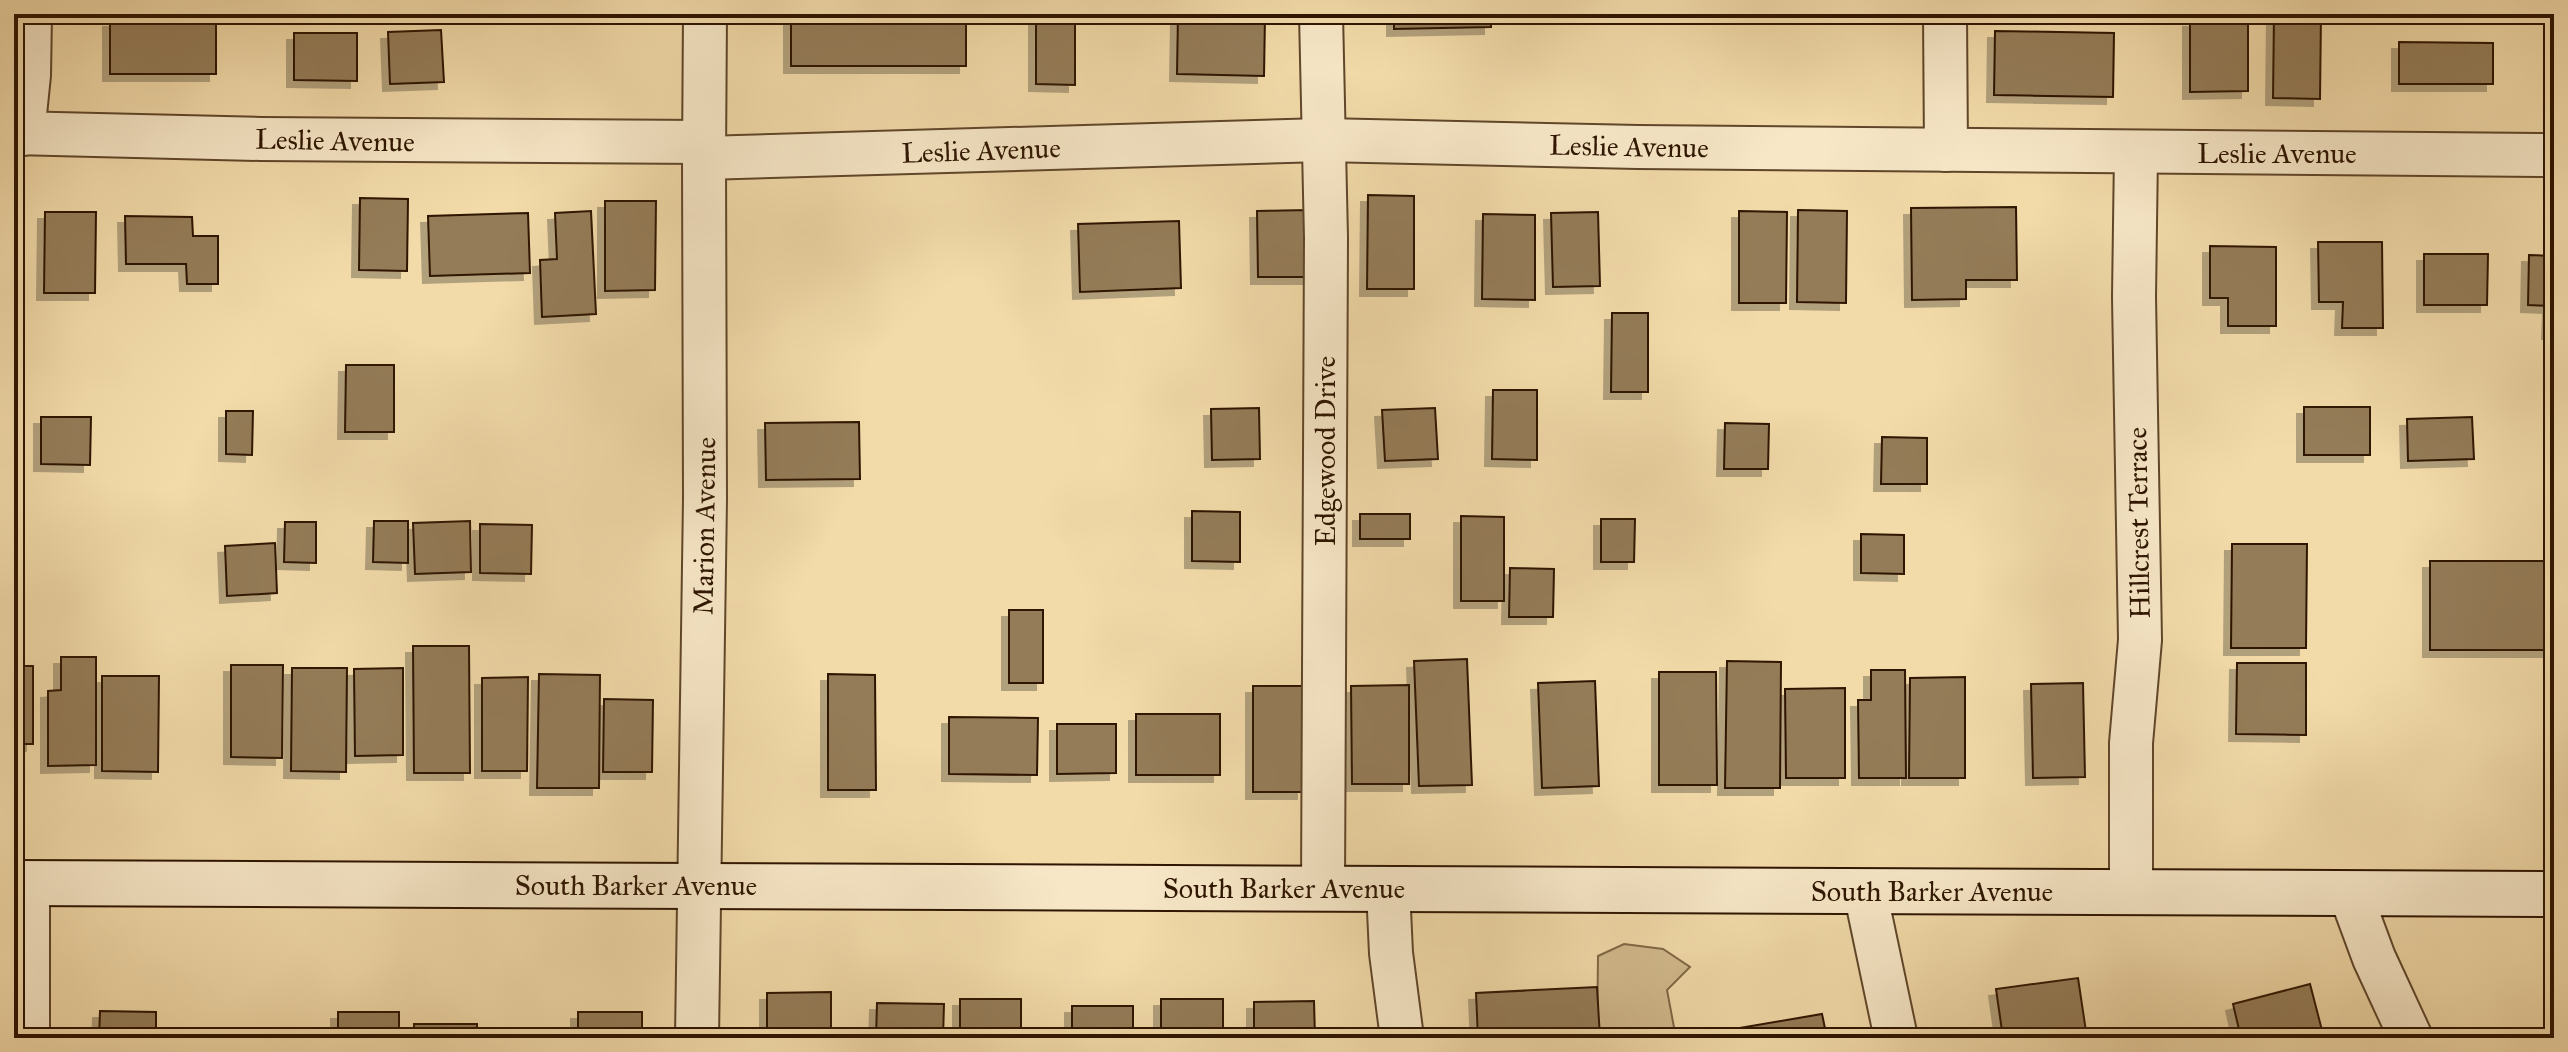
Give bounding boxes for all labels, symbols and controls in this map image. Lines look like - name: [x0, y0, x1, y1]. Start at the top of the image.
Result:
- street label: Leslie Avenue: [255, 122, 415, 159]
- street label: Leslie Avenue: [1549, 128, 1709, 165]
- street label: Leslie Avenue: [901, 130, 1061, 171]
- street label: Leslie Avenue: [2197, 136, 2357, 171]
- street label: Edgewood Drive: [1308, 356, 1343, 546]
- street label: Hillcrest Terrace: [2119, 427, 2158, 619]
- street label: Marion Avenue: [685, 437, 724, 615]
- street label: South Barker Avenue: [515, 868, 757, 903]
- street label: South Barker Avenue: [1163, 871, 1405, 906]
- street label: South Barker Avenue: [1811, 874, 2053, 909]

